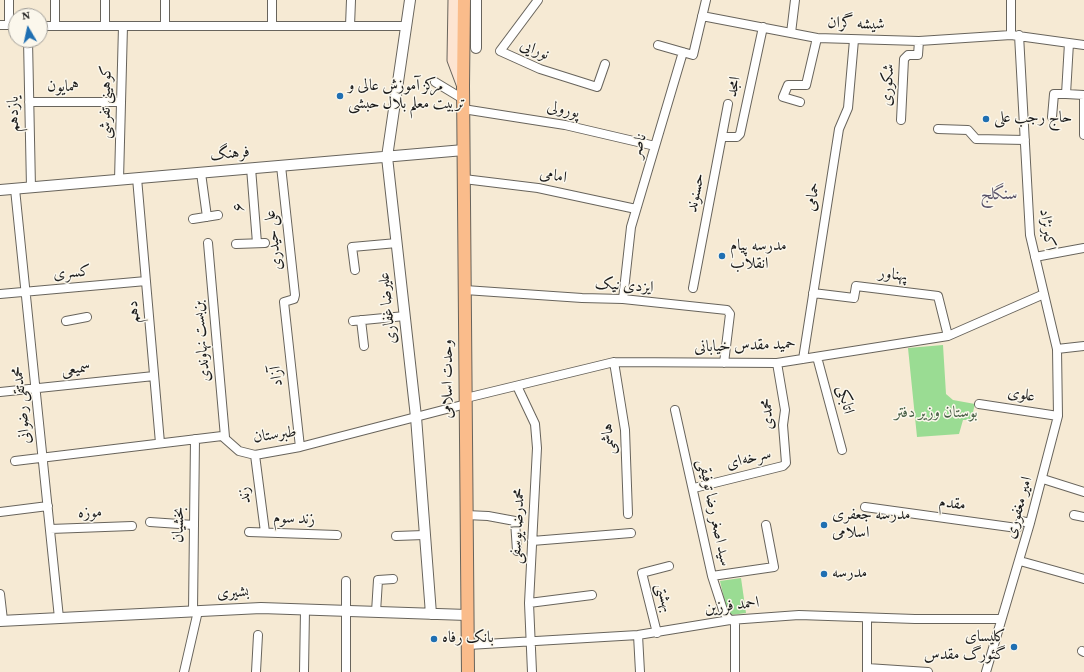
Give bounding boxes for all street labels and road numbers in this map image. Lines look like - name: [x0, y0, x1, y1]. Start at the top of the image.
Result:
- street label: شیشه گران: [827, 14, 885, 36]
- street label: نورایی: [516, 36, 552, 66]
- street label: شکوری: [878, 63, 900, 107]
- street label: کوهینی تفرشی: [97, 65, 117, 139]
- street label: امجد: [723, 75, 747, 99]
- street label: همایون: [47, 78, 79, 98]
- street label: یازدهم: [5, 96, 25, 132]
- street label: پورولی: [545, 98, 581, 124]
- street label: ناصر: [627, 132, 653, 160]
- street label: فرهنگ: [210, 144, 250, 166]
- street label: امامی: [538, 165, 568, 189]
- street label: حسنوند: [684, 172, 710, 214]
- street label: حمامی: [802, 181, 826, 213]
- street label: ۶: [230, 202, 250, 212]
- street label: اکبرنژاد: [1034, 208, 1058, 252]
- street label: علی حیدری: [262, 209, 288, 271]
- street label: کسری: [52, 263, 92, 285]
- street label: پهناور: [878, 265, 908, 287]
- street label: علیرضا غفاری: [376, 271, 402, 345]
- street label: ایزدی نیک: [594, 275, 654, 299]
- street label: بن‌بست نهاوندی: [190, 299, 216, 383]
- street label: دهم: [124, 300, 146, 324]
- street label: حمید مقدس خیابانی: [694, 336, 796, 358]
- street label: وحدت اسلامی: [439, 339, 459, 419]
- street label: سمیعی: [60, 359, 92, 381]
- street label: محمدتقی رضوانی: [9, 365, 37, 445]
- street label: آزاد: [267, 365, 289, 387]
- street label: اتابکی: [831, 384, 857, 416]
- street label: علوی: [1006, 384, 1036, 408]
- street label: محمدی: [759, 398, 779, 430]
- street label: طبرستان: [252, 423, 298, 449]
- street label: هاشمی: [599, 423, 621, 455]
- street label: سرخه‌ای: [724, 445, 774, 475]
- street label: سید اصغر رضا توفیقی: [692, 458, 734, 568]
- street label: امیر مغفوری: [1002, 475, 1038, 541]
- street label: زند: [235, 485, 257, 505]
- street label: محمدرضا یوسفی: [507, 488, 531, 564]
- street label: مقدم: [937, 494, 967, 516]
- street label: موزه: [78, 504, 102, 524]
- street label: بخشیان: [170, 507, 190, 543]
- street label: زند سوم: [273, 510, 315, 530]
- street label: بهشتی: [650, 581, 676, 615]
- street label: بشیری: [216, 584, 250, 604]
- street label: احمد فرزین: [703, 594, 761, 620]

